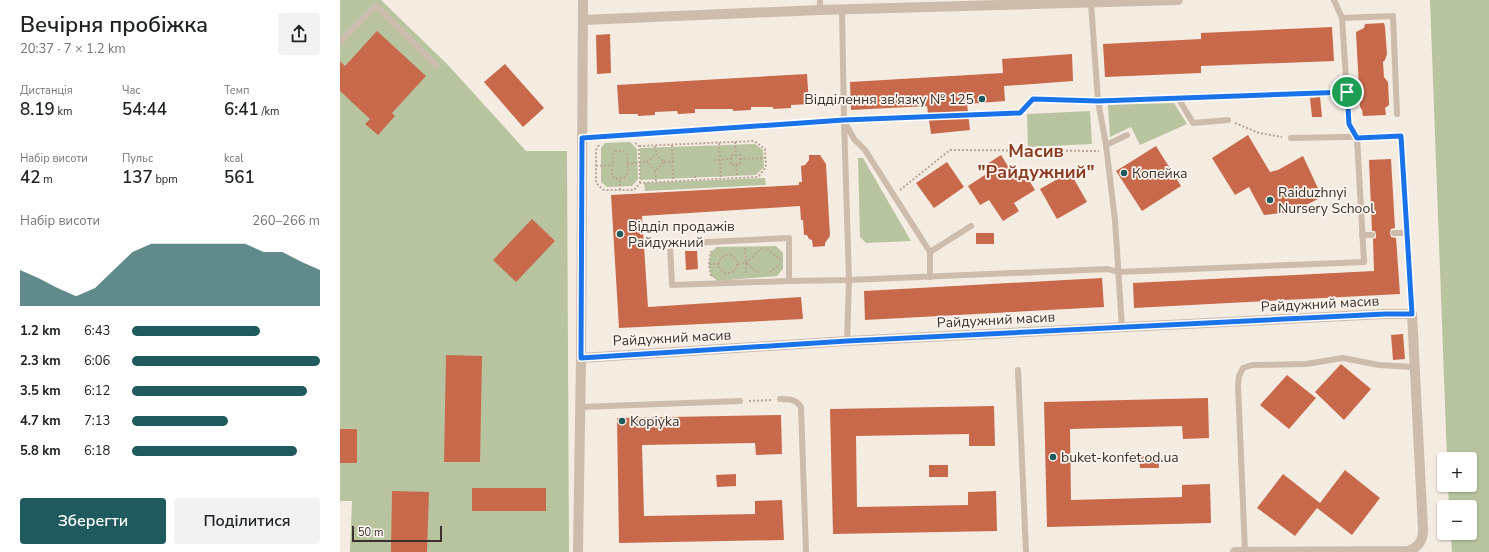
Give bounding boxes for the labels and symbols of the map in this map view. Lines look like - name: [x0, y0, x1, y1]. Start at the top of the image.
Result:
- pin: [1330, 75, 1364, 109]
- place label: Відділення зв'язку № 125: [804, 90, 974, 109]
- marker: Відділення зв'язку № 125: [977, 94, 987, 104]
- district label: Масив "Райдужний": [978, 139, 1094, 184]
- place label: Копейка: [1132, 164, 1188, 183]
- marker: Копейка: [1119, 168, 1129, 178]
- place label: Raiduzhnyi Nursery School: [1278, 183, 1375, 218]
- marker: Raiduzhnyi Nursery School: [1265, 195, 1275, 205]
- place label: Відділ продажів Райдужний: [628, 217, 735, 252]
- marker: Відділ продажів Райдужний: [615, 229, 625, 239]
- street label: Райдужний масив: [1260, 291, 1380, 317]
- street label: Райдужний масив: [936, 307, 1056, 333]
- street label: Райдужний масив: [612, 325, 732, 351]
- place label: Kopiyka: [630, 412, 679, 431]
- marker: Kopiyka: [617, 416, 627, 426]
- place label: buket-konfet.od.ua: [1061, 448, 1179, 467]
- marker: buket-konfet.od.ua: [1048, 452, 1058, 462]
- scale bar: [352, 524, 442, 543]

